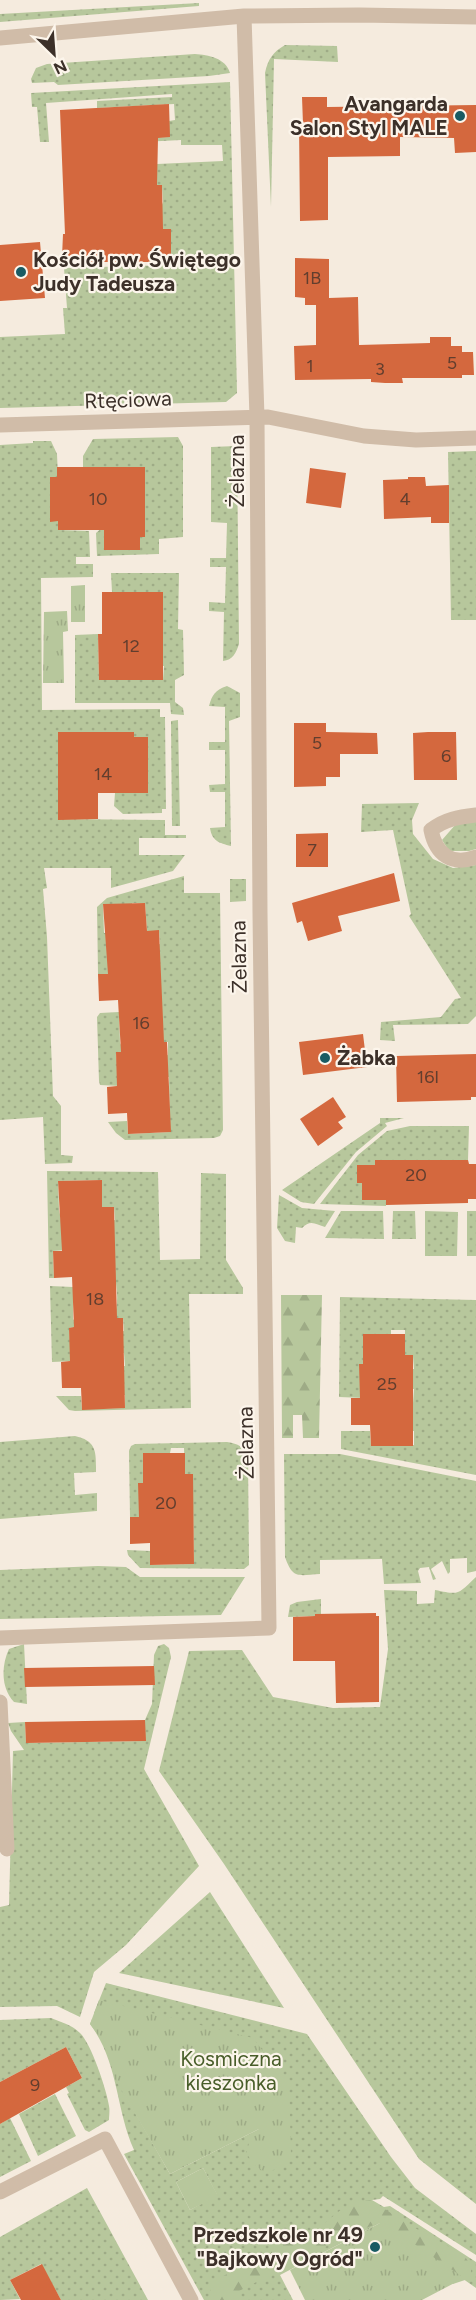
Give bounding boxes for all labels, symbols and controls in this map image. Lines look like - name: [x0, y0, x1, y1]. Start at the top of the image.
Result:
- north arrow: [24, 24, 84, 84]
- text: N: [51, 56, 70, 78]
- place label: Avangarda Salon Styl MALE: [290, 91, 448, 140]
- marker: Avangarda Salon Styl MALE: [453, 109, 467, 123]
- place label: Kościół pw. Świętego Judy Tadeusza: [33, 247, 241, 296]
- marker: Kościół pw. Świętego Judy Tadeusza: [14, 265, 28, 279]
- house number: 1B: [303, 267, 321, 289]
- house number: 5: [447, 352, 457, 374]
- house number: 1: [306, 355, 314, 377]
- house number: 3: [375, 358, 385, 380]
- street label: Rtęciowa: [84, 385, 172, 414]
- street label: Żelazna: [224, 435, 249, 508]
- house number: 10: [89, 488, 107, 510]
- house number: 4: [399, 488, 411, 510]
- house number: 12: [122, 635, 140, 657]
- house number: 5: [312, 732, 322, 754]
- house number: 6: [441, 745, 451, 767]
- house number: 14: [94, 763, 112, 785]
- house number: 7: [307, 839, 317, 861]
- street label: Żelazna: [225, 920, 252, 994]
- house number: 16: [132, 1012, 150, 1034]
- place label: Żabka: [337, 1045, 396, 1070]
- marker: Żabka: [318, 1051, 332, 1065]
- house number: 16I: [417, 1066, 439, 1088]
- house number: 20: [405, 1164, 427, 1186]
- house number: 18: [86, 1288, 104, 1310]
- house number: 25: [377, 1373, 397, 1395]
- street label: Żelazna: [232, 1406, 259, 1480]
- house number: 20: [155, 1492, 177, 1514]
- park label: Kosmiczna kieszonka: [180, 2046, 282, 2095]
- house number: 9: [30, 2074, 40, 2096]
- place label: Przedszkole nr 49 "Bajkowy Ogród": [193, 2222, 363, 2271]
- marker: Przedszkole nr 49 "Bajkowy Ogród": [368, 2240, 382, 2254]

